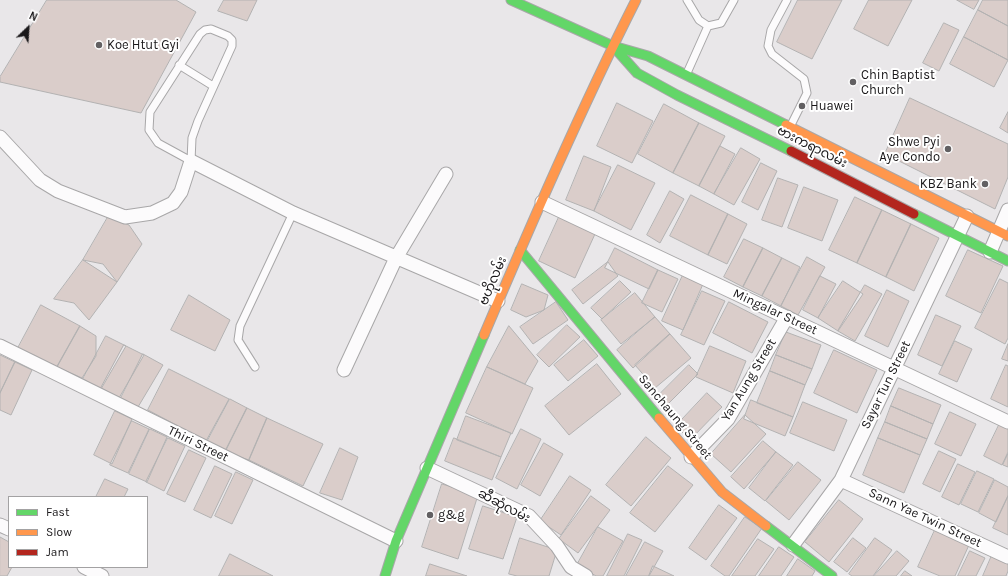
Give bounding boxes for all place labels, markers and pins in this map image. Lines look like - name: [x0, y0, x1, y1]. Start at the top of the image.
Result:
- place label: Koe Htut Gyi: [107, 37, 179, 53]
- marker: Koe Htut Gyi: [94, 40, 104, 50]
- place label: Chin Baptist Church: [861, 67, 935, 98]
- marker: Chin Baptist Church: [848, 77, 858, 87]
- place label: Huawei: [810, 98, 854, 114]
- marker: Huawei: [797, 101, 807, 111]
- place label: Shwe Pyi Aye Condo: [879, 134, 940, 165]
- marker: Shwe Pyi Aye Condo: [943, 144, 953, 154]
- place label: KBZ Bank: [920, 176, 977, 192]
- marker: KBZ Bank: [980, 179, 990, 189]
- place label: g&g: [438, 507, 465, 523]
- marker: g&g: [425, 510, 435, 520]

